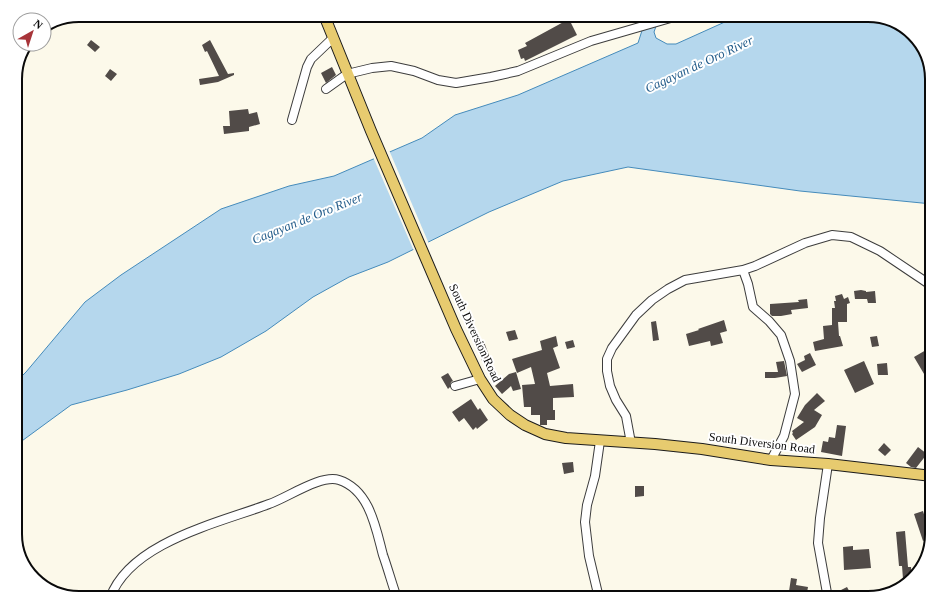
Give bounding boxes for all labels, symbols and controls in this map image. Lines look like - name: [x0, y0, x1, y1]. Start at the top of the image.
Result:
- north arrow: [12, 12, 52, 52]
- text: N: [31, 17, 45, 31]
- water label: Cagayan de Oro River: [643, 32, 756, 96]
- water label: Cagayan de Oro River: [250, 189, 365, 247]
- street label: South Diversion Road: [446, 282, 504, 384]
- street label: South Diversion Road: [708, 430, 816, 456]

